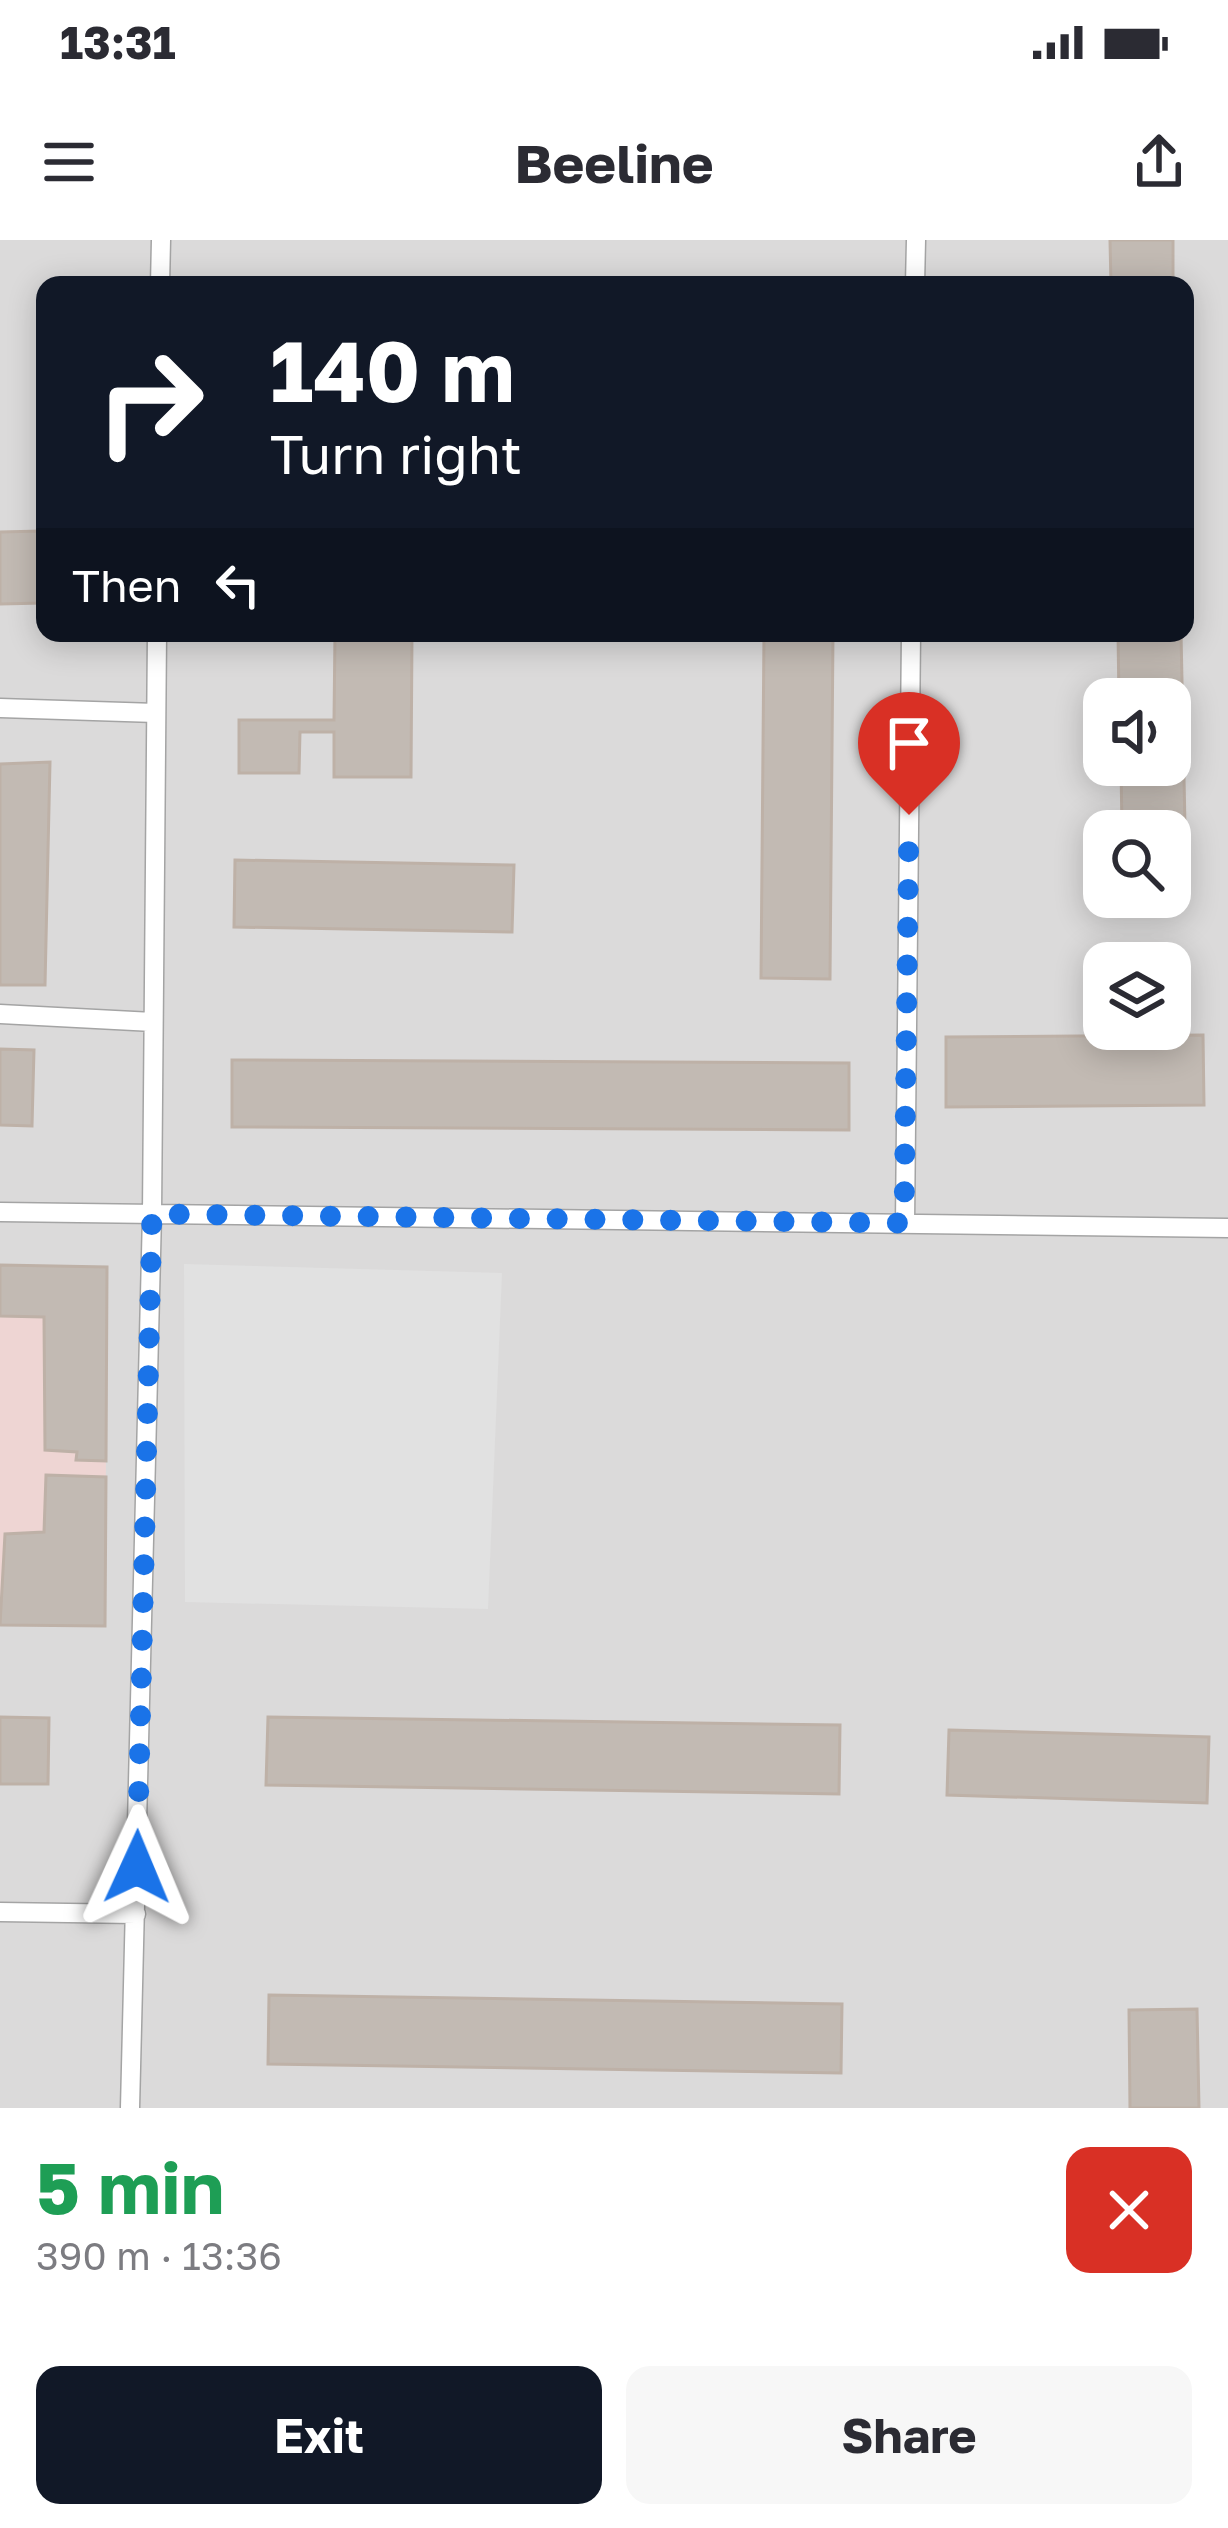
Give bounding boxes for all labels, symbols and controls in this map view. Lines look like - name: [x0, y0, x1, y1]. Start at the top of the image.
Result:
- text: 13:31: [60, 15, 176, 69]
- icon: menu: [36, 129, 102, 195]
- icon: share: [1126, 129, 1192, 195]
- text: Beeline: [514, 130, 714, 195]
- text: 140 m: [270, 320, 515, 420]
- icon: right: [72, 324, 228, 480]
- text: Turn right: [270, 421, 522, 486]
- icon: left: [205, 552, 271, 618]
- text: Then: [72, 558, 181, 612]
- map controls: [1083, 678, 1191, 1050]
- button: sound: [1083, 678, 1191, 786]
- pin: [858, 692, 960, 815]
- icon: arrive: [876, 710, 942, 776]
- button: search: [1083, 810, 1191, 918]
- button: layers: [1083, 942, 1191, 1050]
- position arrow: [74, 1804, 200, 1930]
- text: 5 min: [36, 2143, 224, 2230]
- button: close: [1066, 2147, 1192, 2273]
- text: 390 m · 13:36: [36, 2232, 282, 2279]
- button: Exit: [36, 2366, 602, 2504]
- button: Share: [626, 2366, 1192, 2504]

